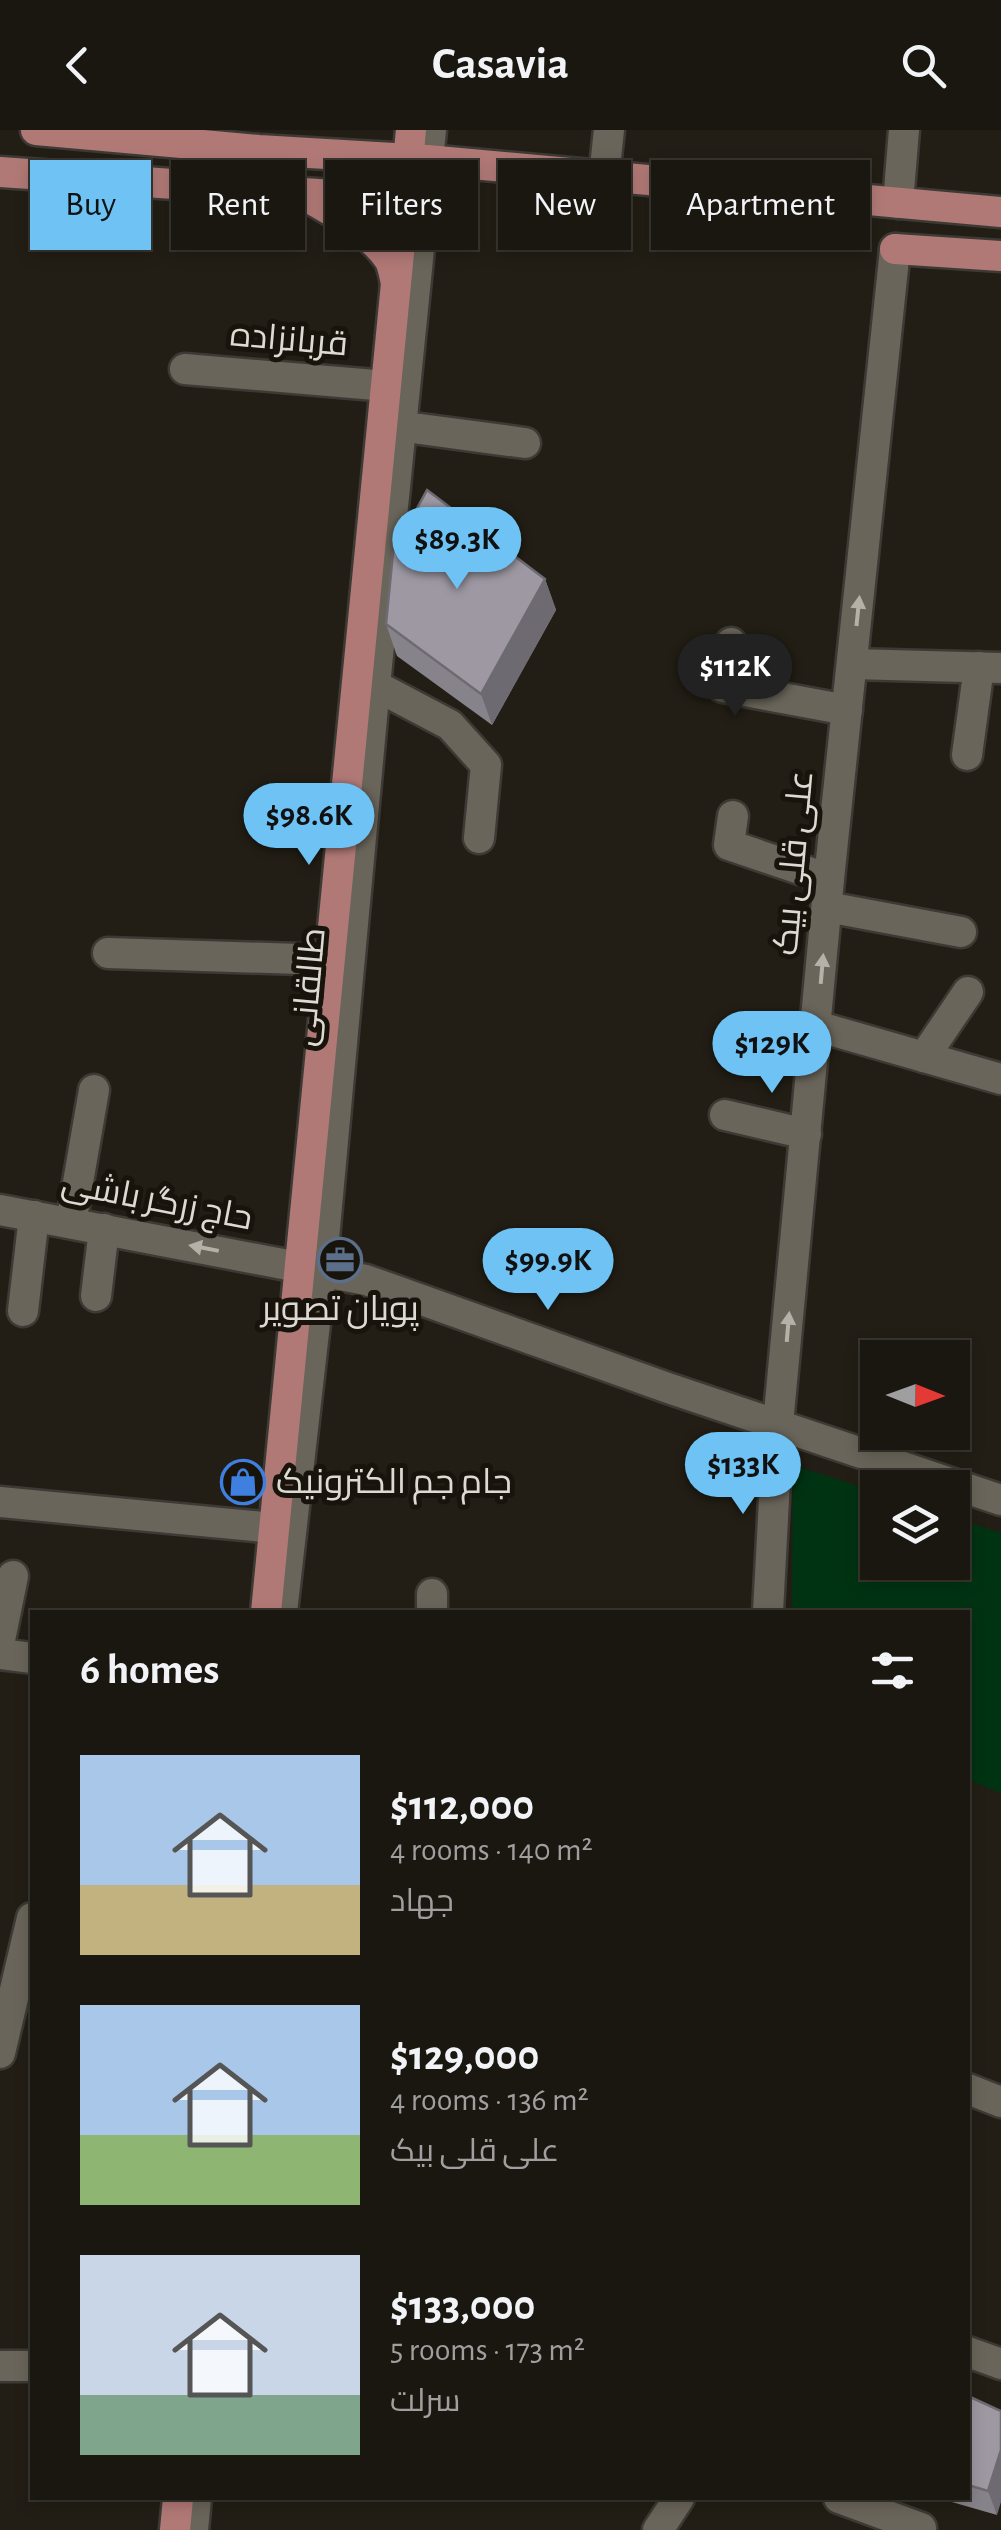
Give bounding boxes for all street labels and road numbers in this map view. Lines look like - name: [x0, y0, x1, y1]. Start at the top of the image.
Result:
- street label: قربانزاده: [229, 317, 349, 364]
- street label: علی قلی بیک: [768, 769, 821, 957]
- street label: طالقانی: [286, 926, 334, 1048]
- street label: حاج زرگر باشی: [58, 1165, 255, 1241]

